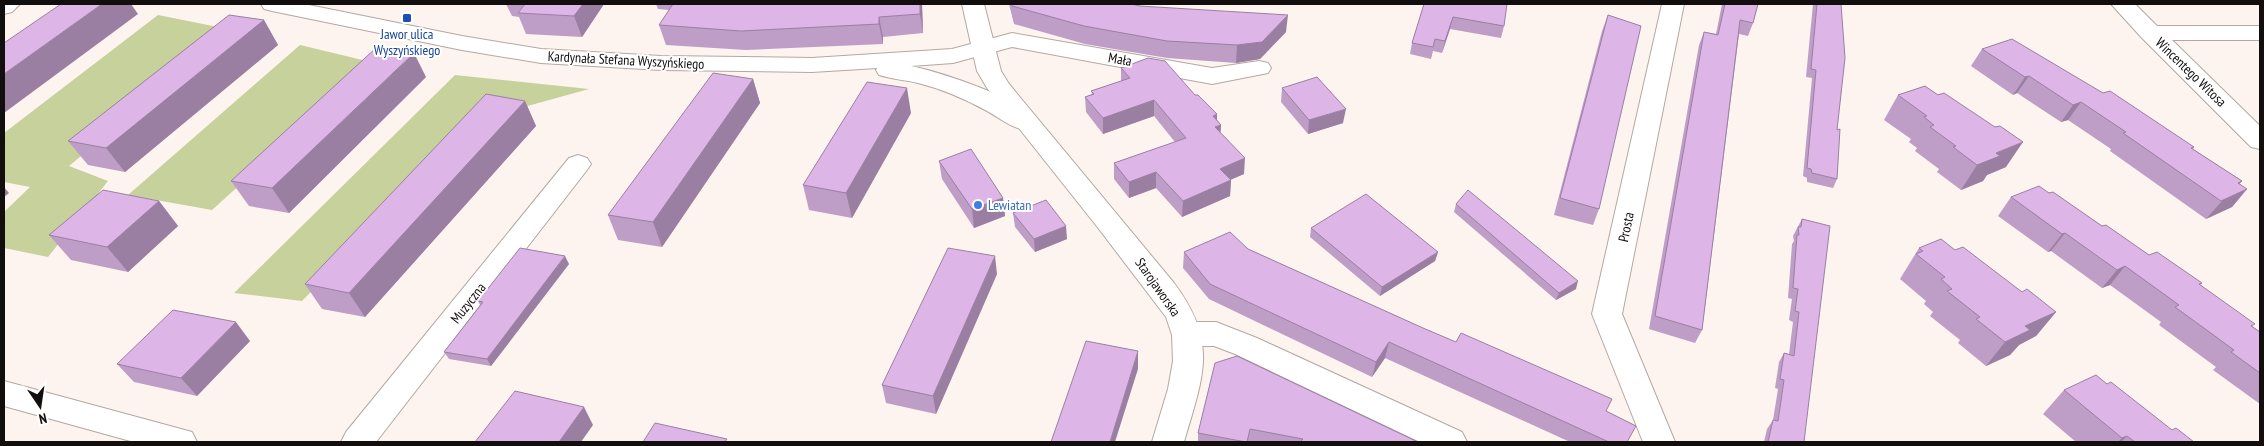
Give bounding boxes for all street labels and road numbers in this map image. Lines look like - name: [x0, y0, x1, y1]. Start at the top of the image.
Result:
- street label: Wincentego Witosa: [2152, 34, 2230, 110]
- street label: Kardynała Stefana Wyszyńskiego: [547, 47, 705, 73]
- street label: Mała: [1107, 48, 1133, 70]
- street label: Prosta: [1614, 210, 1638, 244]
- street label: Starojaworska: [1131, 254, 1185, 320]
- street label: Muzyczna: [446, 279, 490, 327]

